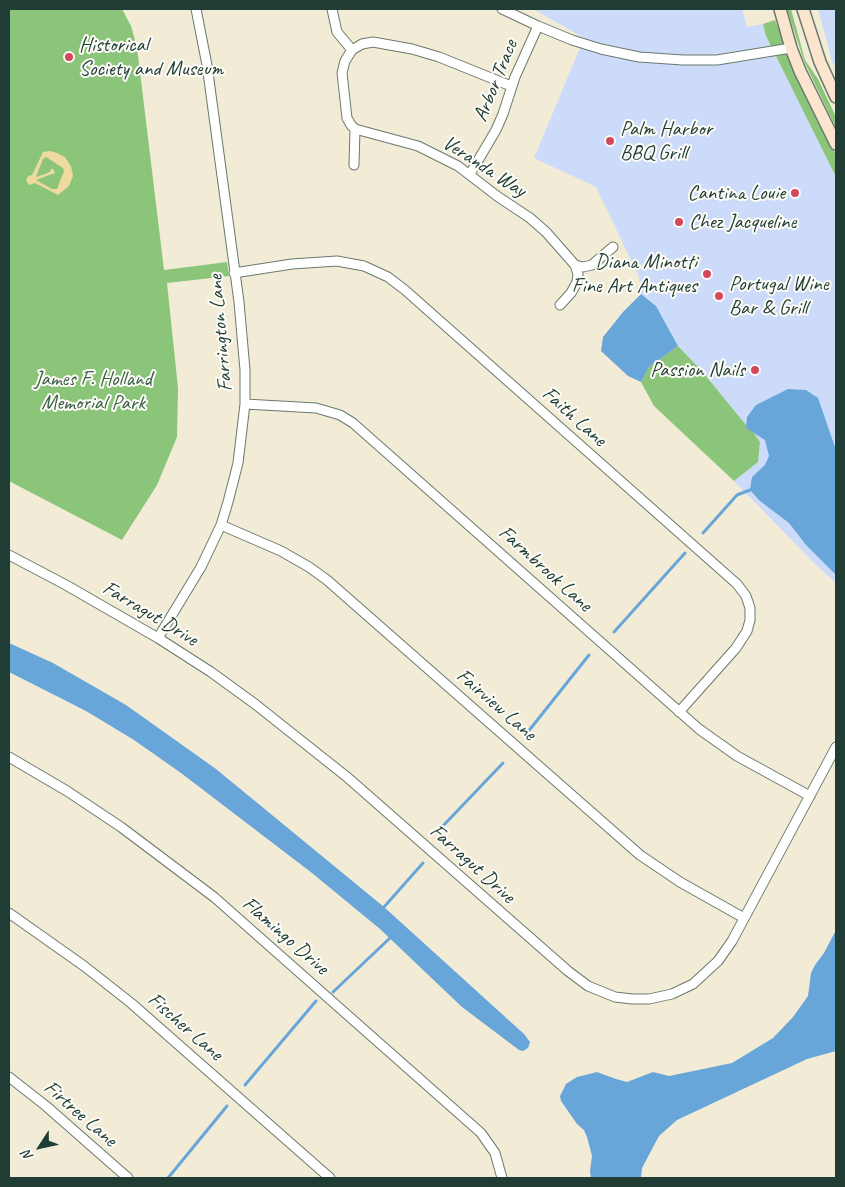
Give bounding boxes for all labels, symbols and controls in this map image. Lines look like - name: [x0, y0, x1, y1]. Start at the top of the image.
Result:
- place label: Historical Society and Museum: [79, 32, 223, 82]
- street label: Arbor Trace: [468, 36, 524, 126]
- marker: Historical Society and Museum: [63, 51, 75, 63]
- place label: Palm Harbor BBQ Grill: [620, 116, 712, 166]
- street label: Veranda Way: [437, 131, 531, 203]
- marker: Palm Harbor BBQ Grill: [604, 135, 616, 147]
- place label: Cantina Louie: [688, 180, 785, 206]
- marker: Cantina Louie: [789, 187, 801, 199]
- place label: Chez Jacqueline: [689, 209, 796, 235]
- marker: Chez Jacqueline: [673, 216, 685, 228]
- place label: Diana Minotti Fine Art Antiques: [572, 249, 697, 299]
- marker: Diana Minotti Fine Art Antiques: [701, 268, 713, 280]
- place label: Portugal Wine Bar & Grill: [729, 271, 828, 321]
- street label: Farrington Lane: [203, 273, 239, 393]
- marker: Portugal Wine Bar & Grill: [713, 290, 725, 302]
- place label: Passion Nails: [650, 357, 745, 383]
- marker: Passion Nails: [749, 364, 761, 376]
- park label: James F. Holland Memorial Park: [34, 366, 152, 416]
- street label: Faith Lane: [537, 382, 611, 452]
- street label: Farmbrook Lane: [493, 520, 597, 618]
- street label: Farragut Drive: [98, 576, 202, 652]
- street label: Fairview Lane: [451, 663, 541, 747]
- street label: Farragut Drive: [424, 819, 520, 909]
- street label: Flamingo Drive: [237, 892, 333, 980]
- street label: Fischer Lane: [142, 987, 228, 1067]
- street label: Firtree Lane: [38, 1075, 122, 1153]
- north arrow: [15, 1122, 65, 1172]
- text: N: [18, 1147, 37, 1164]

